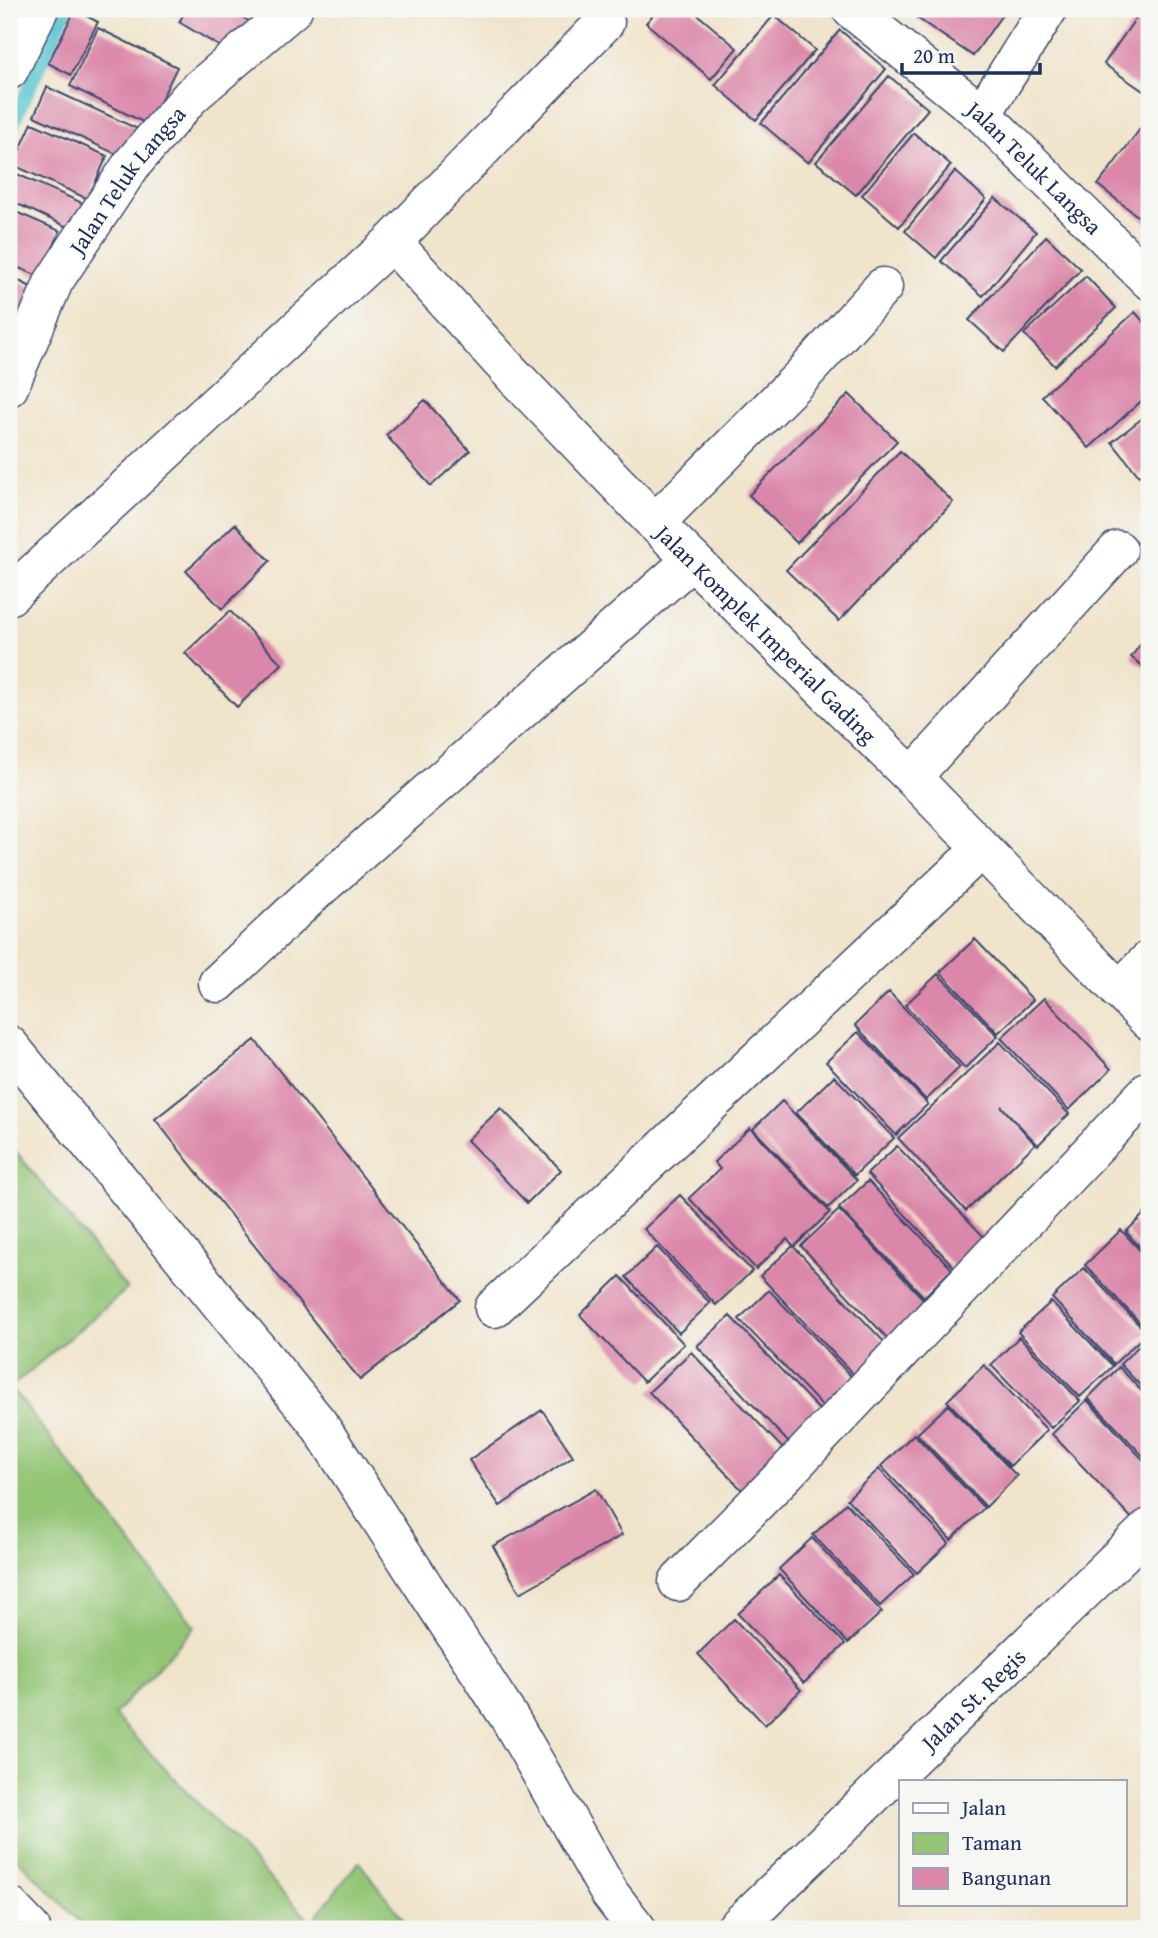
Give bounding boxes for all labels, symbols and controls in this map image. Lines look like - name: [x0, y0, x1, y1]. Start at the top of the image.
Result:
- scale bar: [902, 32, 1041, 76]
- text: 20 m: [913, 40, 955, 71]
- street label: Jalan Teluk Langsa: [958, 90, 1110, 242]
- street label: Jalan Teluk Langsa: [58, 98, 193, 263]
- street label: Jalan Komplek Imperial Gading: [647, 514, 885, 751]
- street label: Jalan St. Regis: [911, 1640, 1033, 1759]
- legend: [899, 1780, 1126, 1906]
- text: Jalan: [959, 1792, 1006, 1823]
- text: Taman: [962, 1827, 1022, 1858]
- text: Bangunan: [962, 1862, 1051, 1893]

